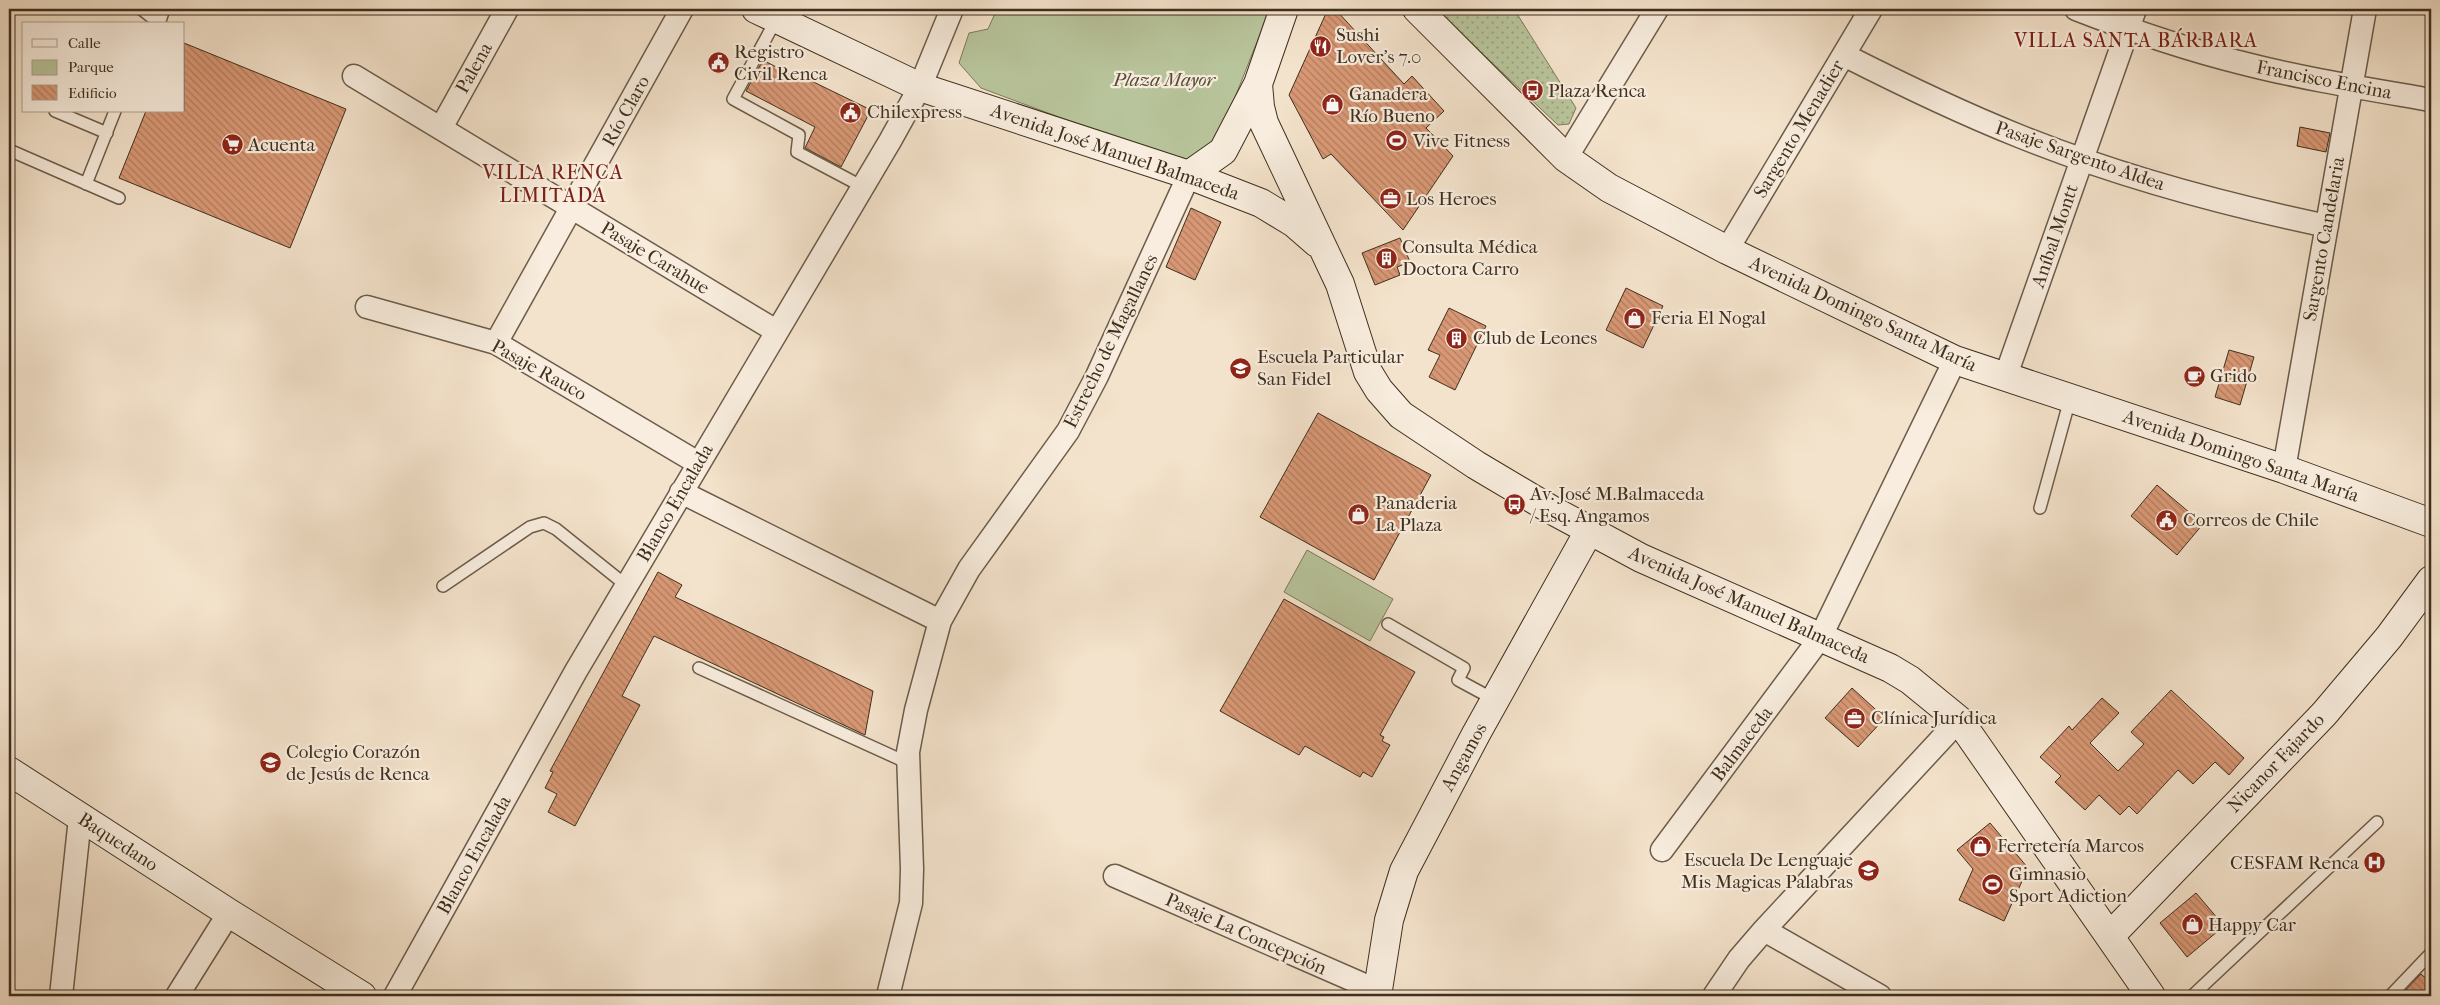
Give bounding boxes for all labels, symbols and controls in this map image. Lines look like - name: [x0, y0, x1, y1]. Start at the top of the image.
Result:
- legend: [22, 22, 185, 112]
- place label: Sushi Lover's 7.0: [1336, 24, 1421, 68]
- district label: VILLA SANTA BÁRBARA: [2013, 28, 2258, 52]
- text: Calle: [68, 34, 101, 52]
- restaurant icon: Sushi Lover's 7.0: [1308, 34, 1332, 58]
- street label: Palena: [451, 39, 497, 97]
- place label: Registro Civil Renca: [734, 41, 828, 85]
- public building icon: Registro Civil Renca: [706, 51, 730, 75]
- street label: Sargento Menadier: [1749, 55, 1849, 202]
- street label: Francisco Encina: [2254, 56, 2394, 104]
- text: Parque: [68, 58, 114, 76]
- park label: Plaza Mayor: [1112, 69, 1217, 91]
- street label: Río Claro: [598, 72, 655, 150]
- bus stop icon: Plaza Renca: [1520, 79, 1544, 103]
- place label: Plaza Renca: [1548, 80, 1646, 102]
- place label: Ganadera Río Bueno: [1349, 83, 1435, 127]
- text: Edificio: [68, 84, 117, 102]
- shop icon: Ganadera Río Bueno: [1321, 93, 1345, 117]
- street label: Avenida José Manuel Balmaceda: [987, 99, 1242, 205]
- public building icon: Chilexpress: [839, 100, 863, 124]
- place label: Chilexpress: [867, 101, 962, 123]
- street label: Pasaje Sargento Aldea: [1992, 117, 2168, 195]
- sports icon: Vive Fitness: [1385, 129, 1409, 153]
- place label: Vive Fitness: [1412, 130, 1510, 152]
- supermarket icon: Acuenta: [220, 133, 244, 157]
- place label: Acuenta: [247, 134, 315, 156]
- street label: Sargento Candelaria: [2299, 155, 2349, 323]
- district label: VILLA RENCA LIMITADA: [481, 161, 624, 207]
- street label: Aníbal Montt: [2027, 181, 2083, 292]
- office icon: Los Heroes: [1378, 187, 1402, 211]
- place label: Los Heroes: [1406, 188, 1497, 210]
- street label: Pasaje Carahue: [597, 217, 713, 299]
- place label: Consulta Médica Doctora Carro: [1402, 236, 1538, 280]
- building icon: Consulta Médica Doctora Carro: [1374, 246, 1398, 270]
- street label: Estrecho de Magallanes: [1059, 250, 1163, 432]
- street label: Avenida Domingo Santa María: [1745, 251, 1980, 377]
- shop icon: Feria El Nogal: [1623, 306, 1647, 330]
- place label: Feria El Nogal: [1651, 307, 1766, 329]
- building icon: Club de Leones: [1445, 326, 1469, 350]
- place label: Club de Leones: [1473, 327, 1597, 349]
- street label: Pasaje Rauco: [487, 335, 591, 405]
- place label: Escuela Particular San Fidel: [1257, 346, 1405, 390]
- school or university icon: Escuela Particular San Fidel: [1229, 356, 1253, 380]
- cafe icon: Grido: [2182, 364, 2206, 388]
- place label: Grido: [2210, 365, 2257, 387]
- street label: Avenida Domingo Santa María: [2119, 405, 2362, 507]
- street label: Blanco Encalada: [632, 440, 718, 566]
- place label: Av. José M.Balmaceda / Esq. Angamos: [1529, 483, 1704, 527]
- place label: Panaderia La Plaza: [1375, 492, 1457, 536]
- bus stop icon: Av. José M.Balmaceda / Esq. Angamos: [1502, 493, 1526, 517]
- shop icon: Panaderia La Plaza: [1347, 502, 1371, 526]
- public building icon: Correos de Chile: [2155, 508, 2179, 532]
- place label: Correos de Chile: [2183, 509, 2319, 531]
- street label: Avenida José Manuel Balmaceda: [1624, 541, 1873, 668]
- street label: Balmaceda: [1707, 702, 1777, 786]
- office icon: Clínica Jurídica: [1843, 706, 1867, 730]
- place label: Clínica Jurídica: [1871, 707, 1997, 729]
- street label: Nicanor Fajardo: [2223, 708, 2329, 817]
- street label: Angamos: [1436, 719, 1492, 796]
- place label: Colegio Corazón de Jesús de Renca: [286, 741, 430, 785]
- school or university icon: Colegio Corazón de Jesús de Renca: [258, 751, 282, 775]
- street label: Blanco Encalada: [432, 792, 516, 918]
- street label: Baquedano: [74, 808, 162, 876]
- shop icon: Ferretería Marcos: [1969, 834, 1993, 858]
- place label: Ferretería Marcos: [1997, 835, 2144, 857]
- place label: Escuela De Lenguaje Mis Magicas Palabras: [1681, 849, 1853, 893]
- hospital icon: CESFAM Renca: [2363, 851, 2387, 875]
- place label: CESFAM Renca: [2230, 852, 2359, 874]
- school or university icon: Escuela De Lenguaje Mis Magicas Palabras: [1857, 859, 1881, 883]
- place label: Gimnasio Sport Adiction: [2009, 863, 2127, 907]
- sports icon: Gimnasio Sport Adiction: [1981, 873, 2005, 897]
- street label: Pasaje La Concepción: [1162, 889, 1330, 979]
- shop icon: Happy Car: [2180, 913, 2204, 937]
- place label: Happy Car: [2208, 914, 2297, 936]

